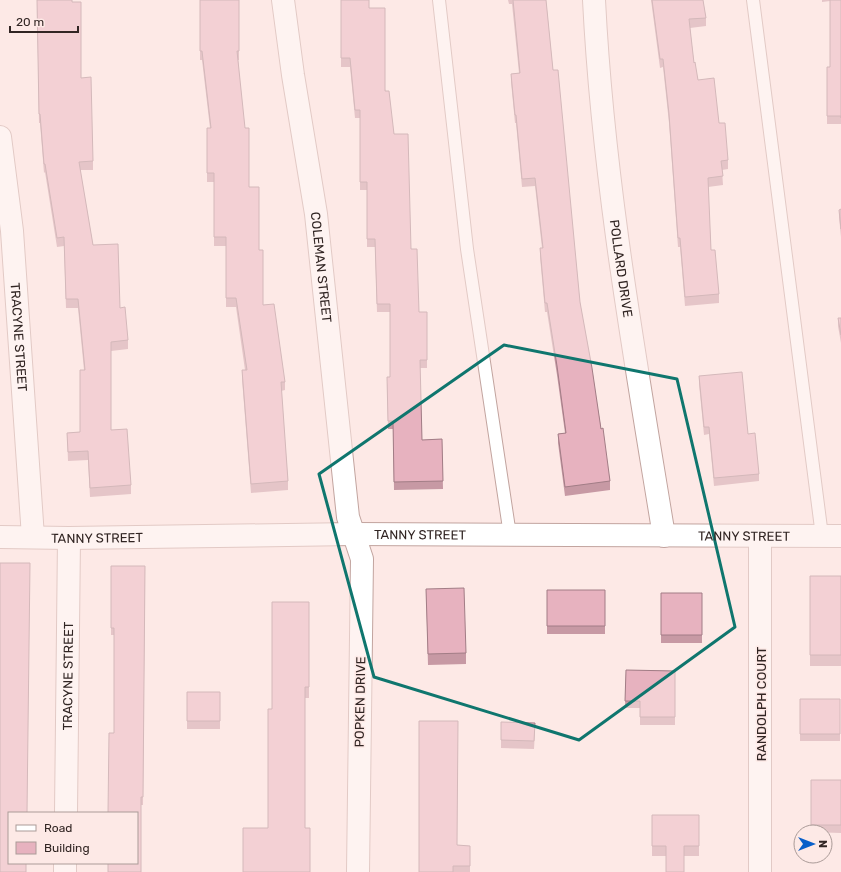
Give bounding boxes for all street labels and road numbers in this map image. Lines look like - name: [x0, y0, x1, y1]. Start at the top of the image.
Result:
- street label: COLEMAN STREET: [308, 211, 335, 324]
- street label: POLLARD DRIVE: [607, 219, 636, 319]
- street label: TRACYNE STREET: [8, 282, 31, 392]
- street label: TANNY STREET: [374, 527, 466, 542]
- street label: TANNY STREET: [698, 528, 790, 543]
- street label: TANNY STREET: [51, 529, 144, 546]
- street label: TRACYNE STREET: [59, 621, 76, 731]
- street label: RANDOLPH COURT: [754, 646, 769, 761]
- street label: POPKEN DRIVE: [352, 656, 368, 748]

